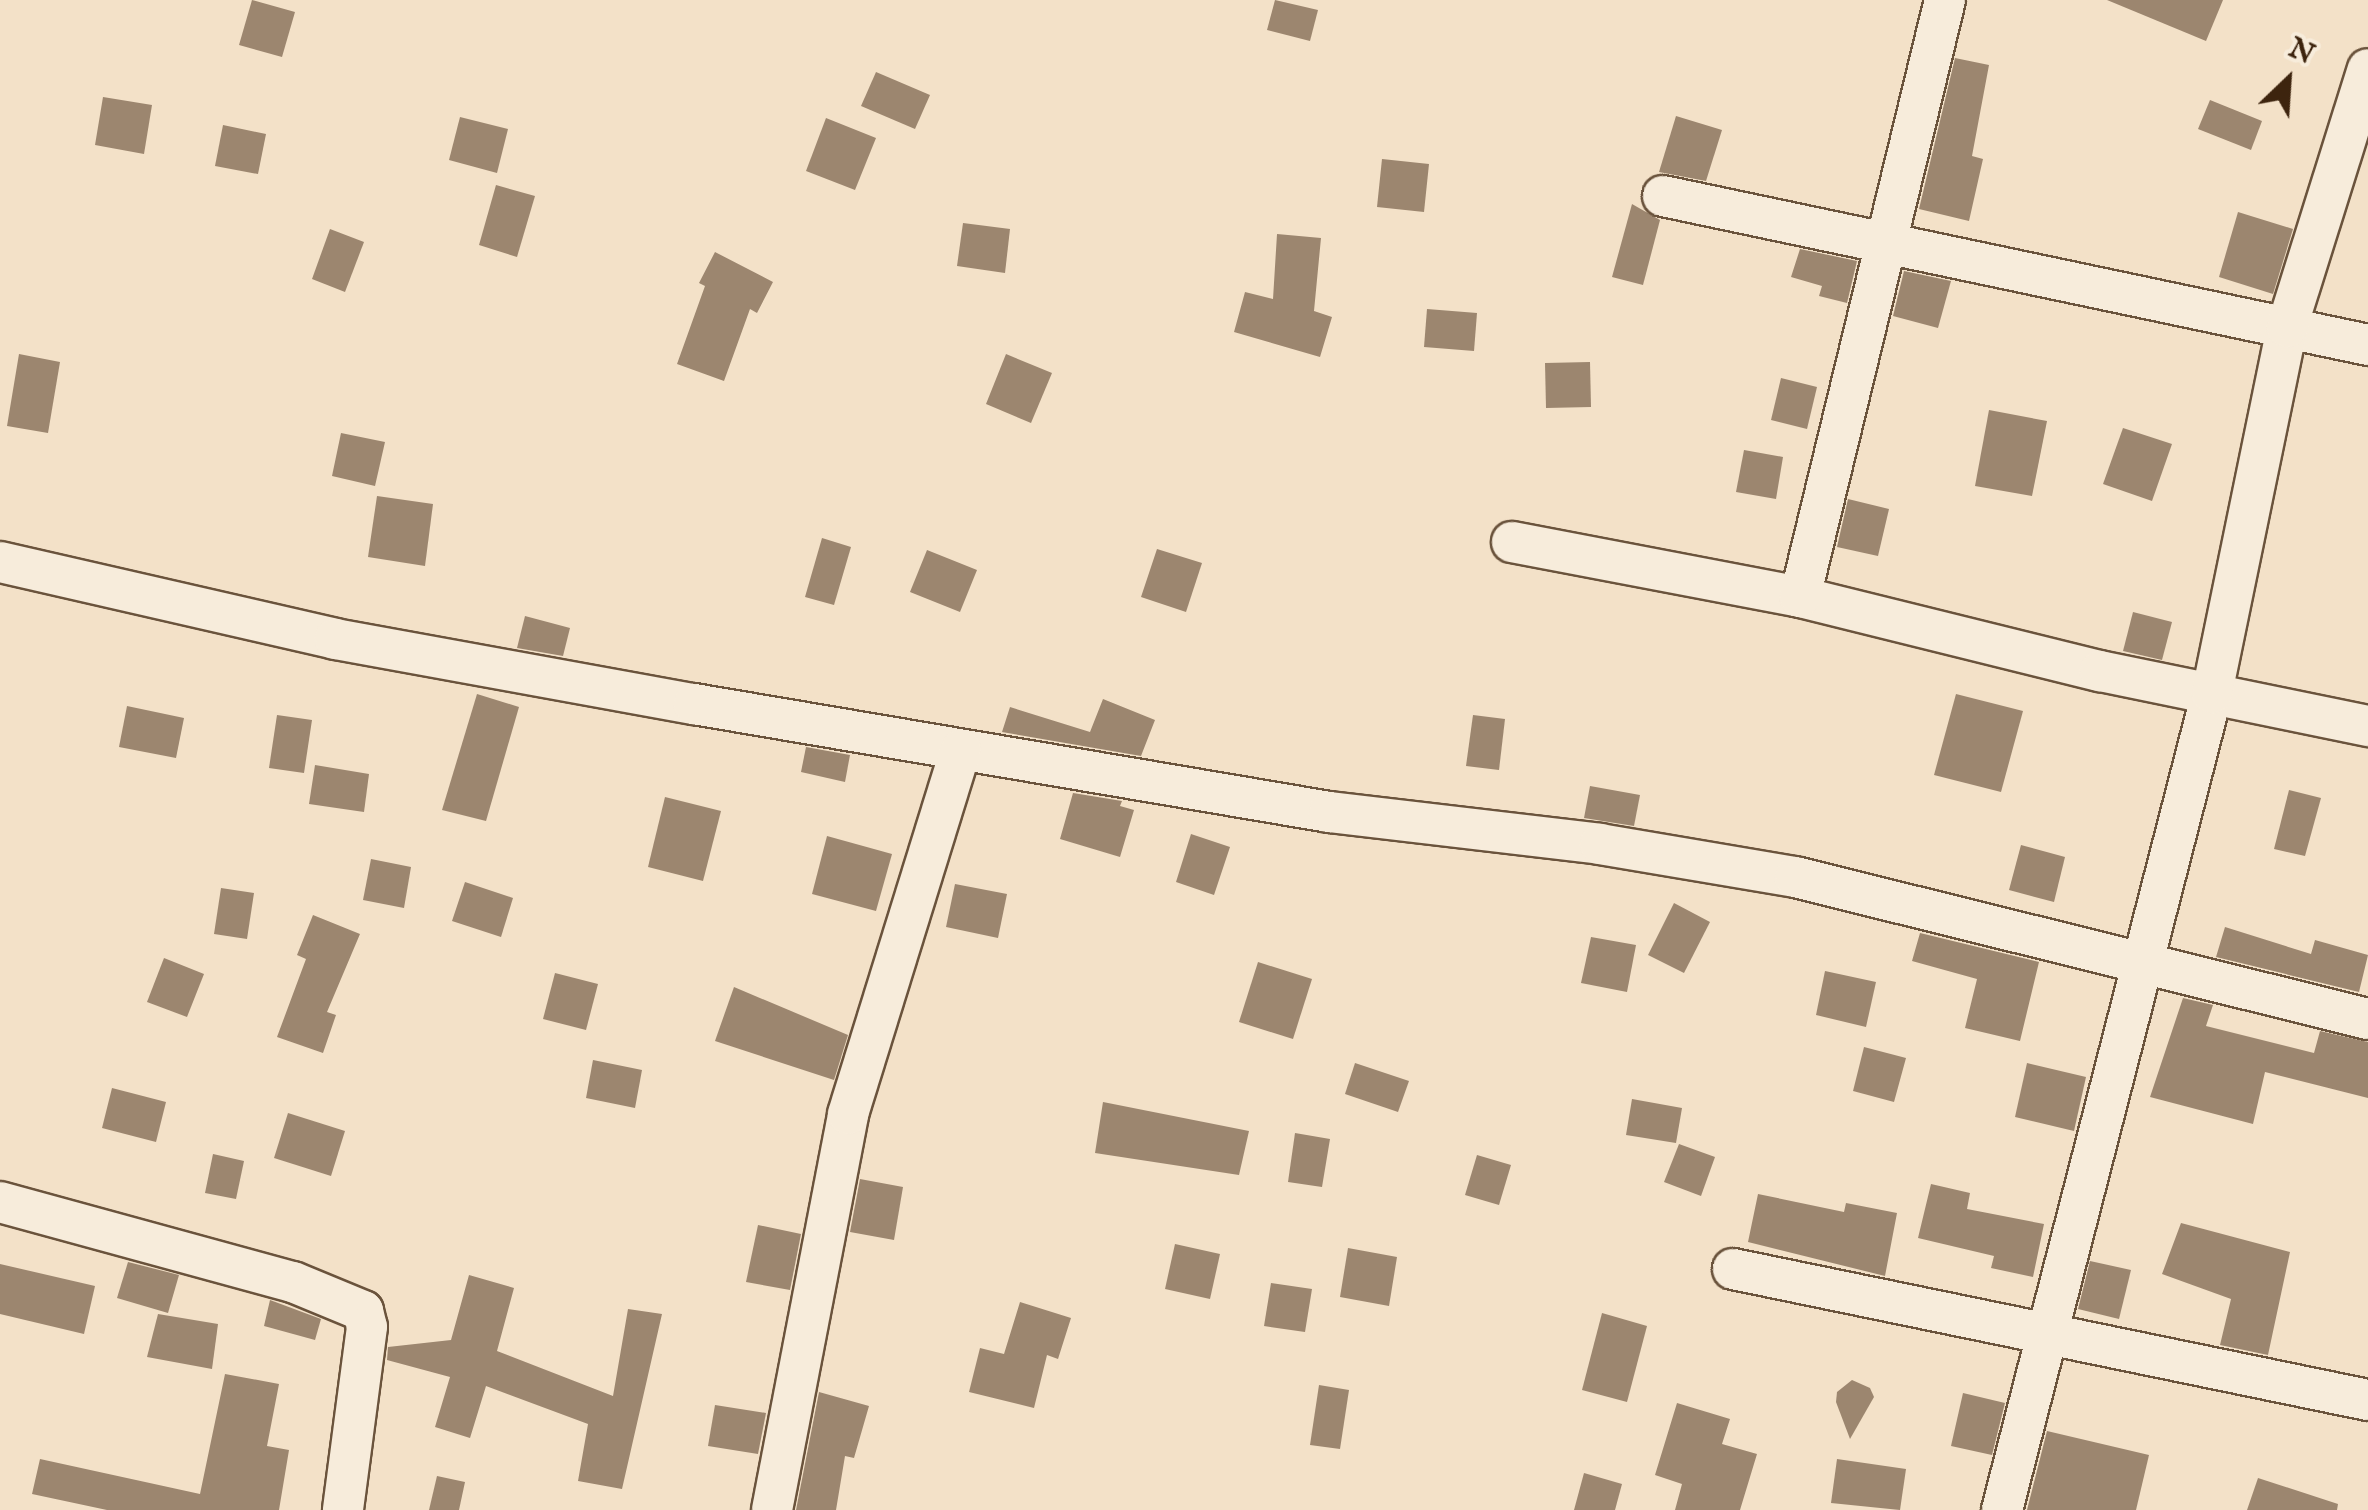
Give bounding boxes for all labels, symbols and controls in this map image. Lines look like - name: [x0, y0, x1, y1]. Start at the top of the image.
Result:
- north arrow: [2238, 30, 2338, 130]
- text: N: [2283, 31, 2319, 73]

